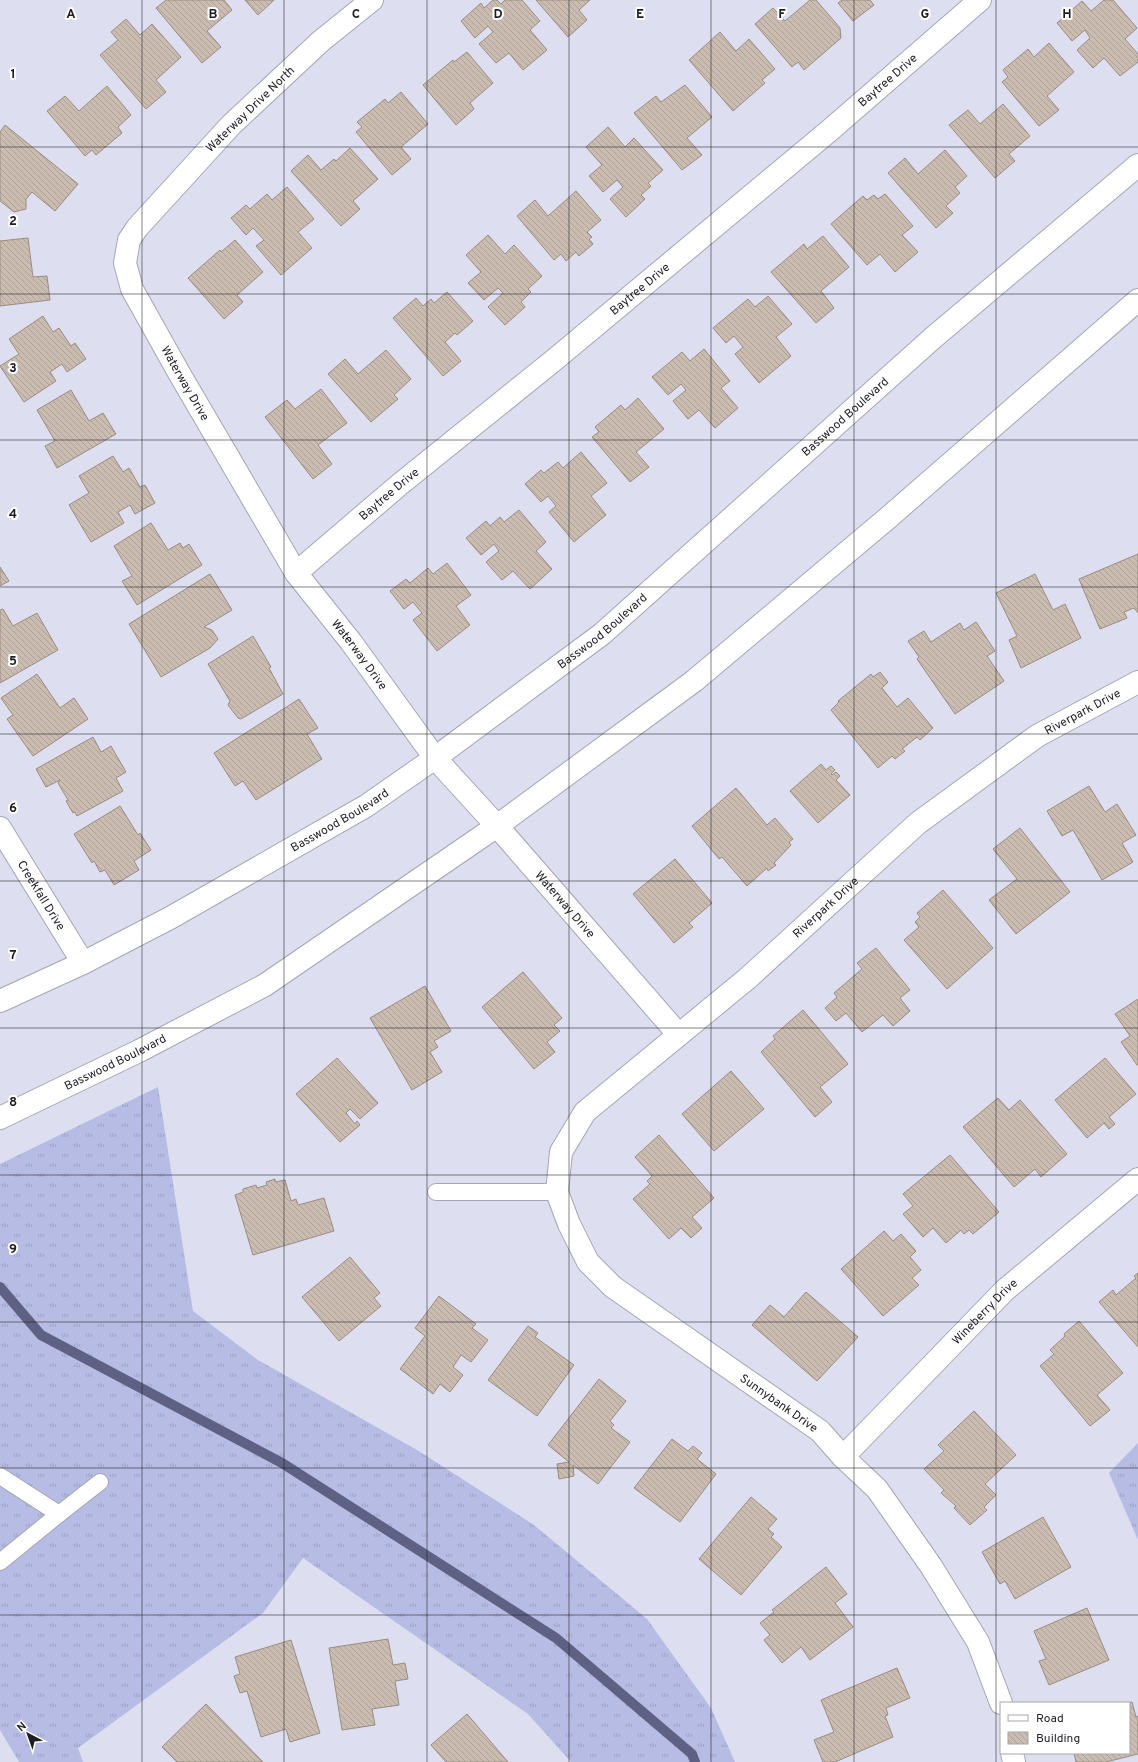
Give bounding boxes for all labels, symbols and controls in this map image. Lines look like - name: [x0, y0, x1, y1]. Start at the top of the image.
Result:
- text: A: [66, 7, 76, 23]
- text: B: [209, 7, 218, 23]
- text: C: [352, 7, 360, 23]
- text: D: [493, 7, 503, 23]
- text: E: [636, 7, 644, 23]
- text: F: [778, 7, 786, 23]
- text: G: [921, 7, 930, 23]
- text: H: [1062, 7, 1072, 23]
- street label: Baytree Drive: [855, 51, 921, 111]
- street label: Waterway Drive North: [203, 63, 299, 156]
- text: 1: [10, 67, 16, 83]
- text: 2: [9, 214, 17, 230]
- street label: Baytree Drive: [607, 260, 674, 319]
- street label: Waterway Drive: [157, 343, 212, 424]
- text: 3: [9, 361, 17, 377]
- street label: Basswood Boulevard: [799, 374, 893, 461]
- street label: Baytree Drive: [356, 465, 423, 525]
- text: 4: [9, 507, 17, 523]
- street label: Basswood Boulevard: [555, 590, 651, 673]
- street label: Waterway Drive: [327, 617, 390, 694]
- text: 5: [9, 654, 17, 670]
- street label: Riverpark Drive: [1042, 686, 1124, 739]
- street label: Basswood Boulevard: [288, 786, 392, 856]
- text: 6: [9, 801, 17, 817]
- street label: Creekfall Drive: [13, 858, 68, 934]
- street label: Waterway Drive: [531, 868, 598, 942]
- street label: Riverpark Drive: [790, 874, 863, 942]
- text: 7: [10, 948, 17, 964]
- street label: Basswood Boulevard: [62, 1031, 169, 1095]
- text: 8: [9, 1095, 17, 1111]
- text: 9: [9, 1242, 17, 1258]
- street label: Wineberry Drive: [949, 1276, 1021, 1349]
- street label: Sunnybank Drive: [736, 1371, 821, 1437]
- legend: [1000, 1702, 1130, 1754]
- text: Road: [1036, 1711, 1064, 1727]
- north arrow: [8, 1714, 48, 1754]
- text: N: [15, 1719, 30, 1735]
- text: Building: [1036, 1731, 1080, 1747]

